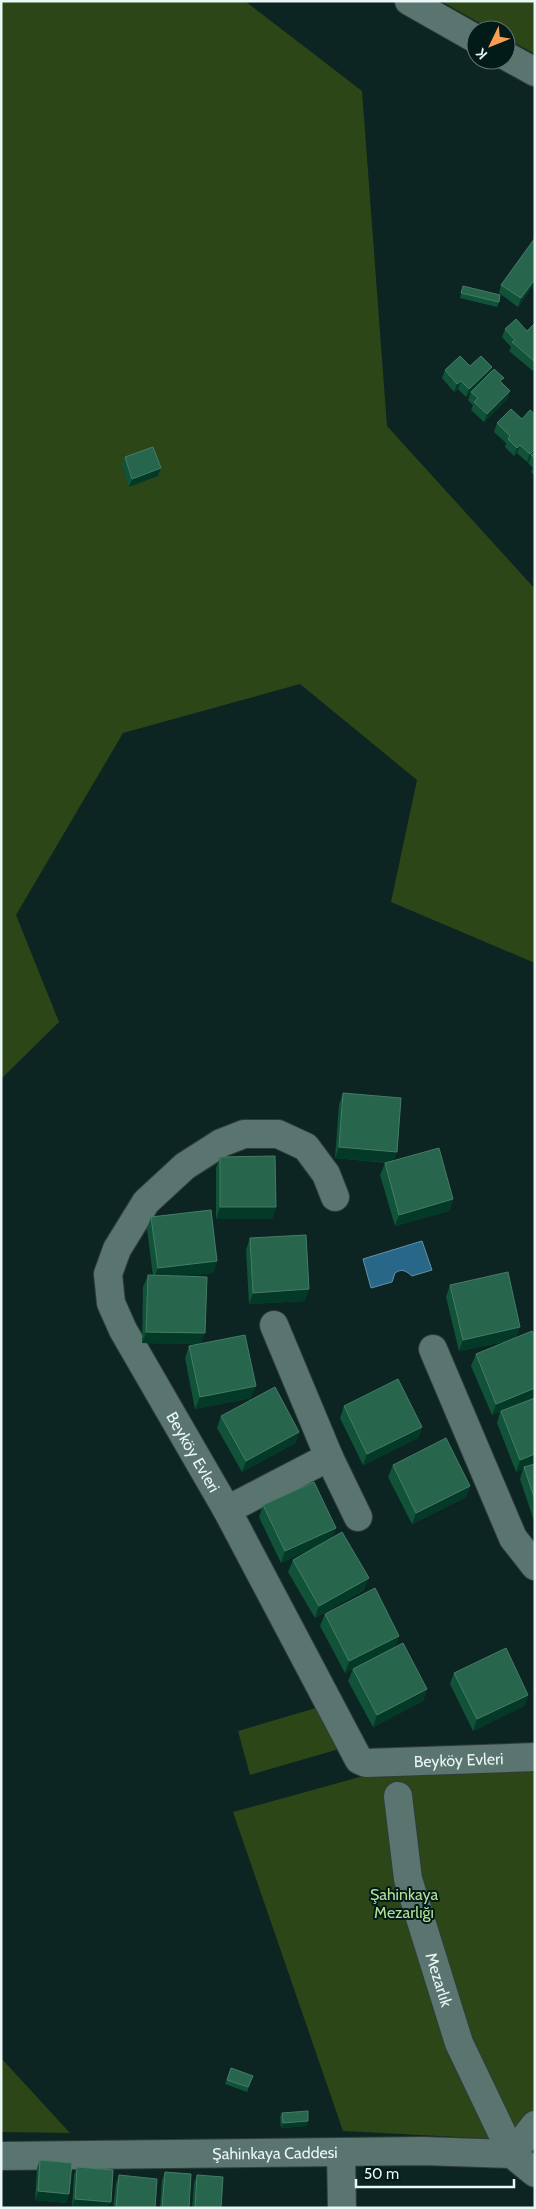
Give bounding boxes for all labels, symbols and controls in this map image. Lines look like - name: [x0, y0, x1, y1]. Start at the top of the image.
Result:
- north arrow: [466, 20, 516, 70]
- text: K: [472, 44, 491, 63]
- street label: Beyköy Evleri: [162, 1409, 224, 1496]
- street label: Beyköy Evleri: [413, 1749, 504, 1771]
- park label: Şahinkaya Mezarlığı: [370, 1885, 438, 1922]
- street label: Mezarlık: [421, 1950, 456, 2010]
- street label: Şahinkaya Caddesi: [212, 2143, 338, 2163]
- scale bar: [356, 2156, 514, 2188]
- text: 50 m: [364, 2165, 399, 2183]

